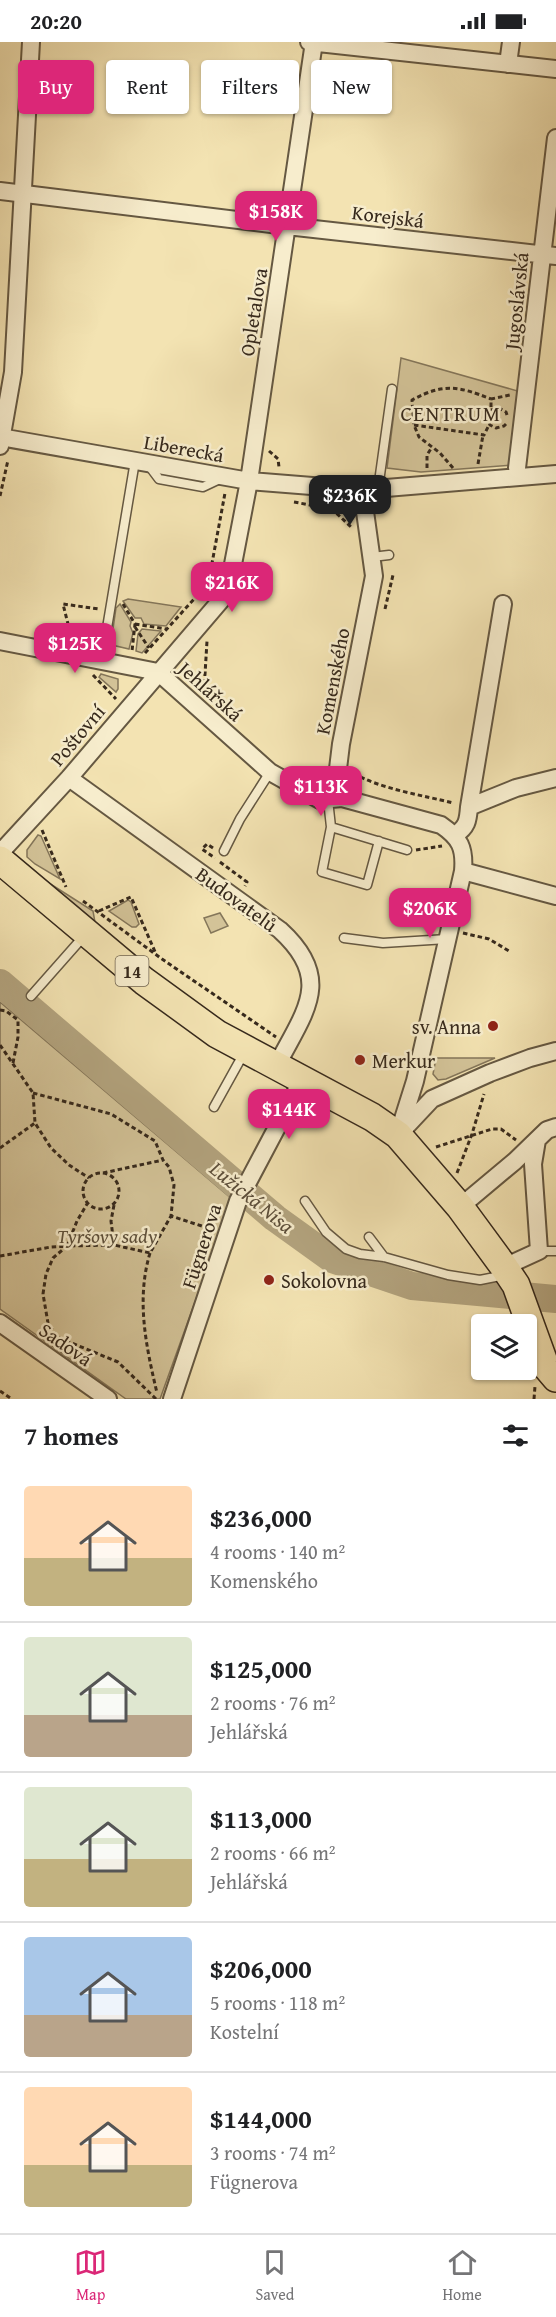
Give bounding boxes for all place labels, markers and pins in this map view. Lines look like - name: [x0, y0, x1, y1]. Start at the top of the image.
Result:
- pin: $158K: [234, 191, 318, 242]
- pin: $236K: [308, 475, 392, 526]
- pin: $216K: [190, 562, 274, 613]
- pin: $125K: [33, 623, 117, 674]
- pin: $113K: [279, 766, 363, 817]
- pin: $206K: [388, 888, 472, 939]
- place label: sv. Anna: [412, 1012, 482, 1041]
- marker: sv. Anna: [486, 1019, 500, 1033]
- place label: Merkur: [372, 1046, 435, 1075]
- marker: Merkur: [353, 1053, 367, 1067]
- pin: $144K: [247, 1089, 331, 1140]
- place label: Sokolovna: [281, 1266, 368, 1295]
- marker: Sokolovna: [262, 1273, 276, 1287]

